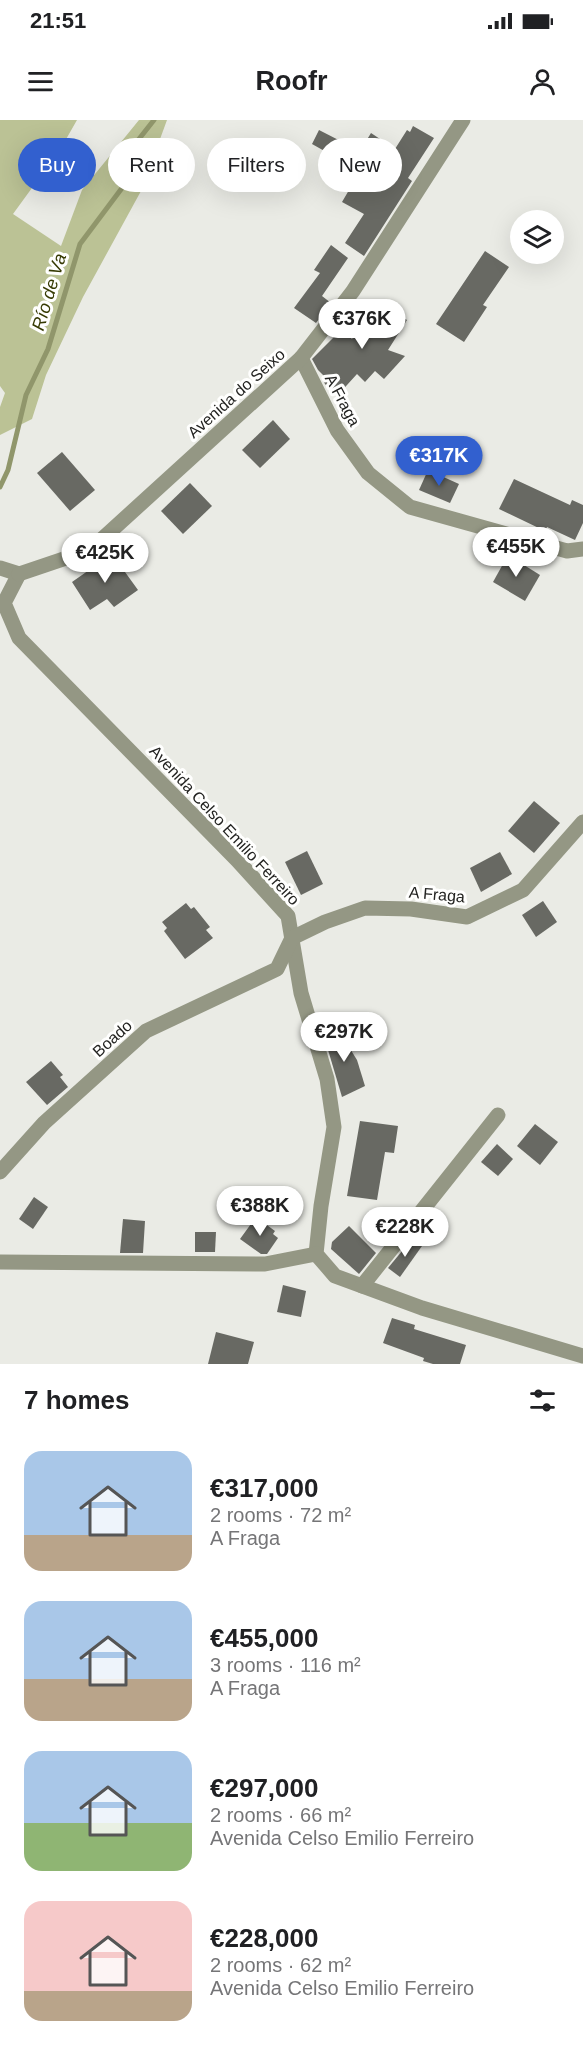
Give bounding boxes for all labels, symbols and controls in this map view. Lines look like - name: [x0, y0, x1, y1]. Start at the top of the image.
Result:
- text: 21:51: [30, 8, 86, 33]
- icon: menu: [24, 65, 57, 98]
- icon: person: [526, 65, 559, 98]
- text: Roofr: [256, 66, 327, 96]
- chip: Buy: [18, 138, 96, 192]
- chip: Rent: [108, 138, 195, 192]
- chip: Filters: [207, 138, 306, 192]
- chip: New: [318, 138, 402, 192]
- map controls: [510, 210, 564, 264]
- button: layers: [510, 210, 564, 264]
- water label: Río de Va: [28, 251, 70, 333]
- pin: €376K: [320, 299, 404, 350]
- text: €376K: [333, 307, 391, 329]
- street label: Avenida do Seixo: [184, 345, 288, 441]
- street label: A Fraga: [322, 372, 363, 429]
- pin: €317K: [397, 436, 481, 487]
- text: €317K: [410, 444, 468, 466]
- pin: €455K: [474, 527, 558, 578]
- pin: €425K: [63, 533, 147, 584]
- text: €455K: [487, 535, 545, 557]
- text: €425K: [76, 541, 134, 563]
- street label: Avenida Celso Emilio Ferreiro: [146, 742, 303, 908]
- street label: A Fraga: [408, 884, 466, 905]
- pin: €297K: [302, 1012, 386, 1063]
- street label: Boado: [89, 1017, 135, 1060]
- text: €297K: [315, 1020, 373, 1042]
- pin: €388K: [218, 1186, 302, 1237]
- text: €388K: [231, 1194, 289, 1216]
- pin: €228K: [363, 1207, 447, 1258]
- text: €228K: [376, 1215, 434, 1237]
- icon: filters: [526, 1384, 559, 1417]
- text: 7 homes: [24, 1385, 130, 1415]
- text: €317,000: [210, 1473, 318, 1503]
- icon: home: [72, 1475, 144, 1547]
- text: 2 rooms · 72 m²: [210, 1504, 351, 1526]
- text: A Fraga: [210, 1527, 280, 1549]
- text: €455,000: [210, 1623, 318, 1653]
- icon: home: [72, 1625, 144, 1697]
- text: 3 rooms · 116 m²: [210, 1654, 361, 1676]
- text: A Fraga: [210, 1677, 280, 1699]
- text: €297,000: [210, 1773, 318, 1803]
- icon: home: [72, 1775, 144, 1847]
- text: 2 rooms · 66 m²: [210, 1804, 351, 1826]
- text: Avenida Celso Emilio Ferreiro: [210, 1827, 474, 1849]
- text: €228,000: [210, 1923, 318, 1953]
- icon: home: [72, 1925, 144, 1997]
- text: 2 rooms · 62 m²: [210, 1954, 351, 1976]
- text: Avenida Celso Emilio Ferreiro: [210, 1977, 474, 1999]

